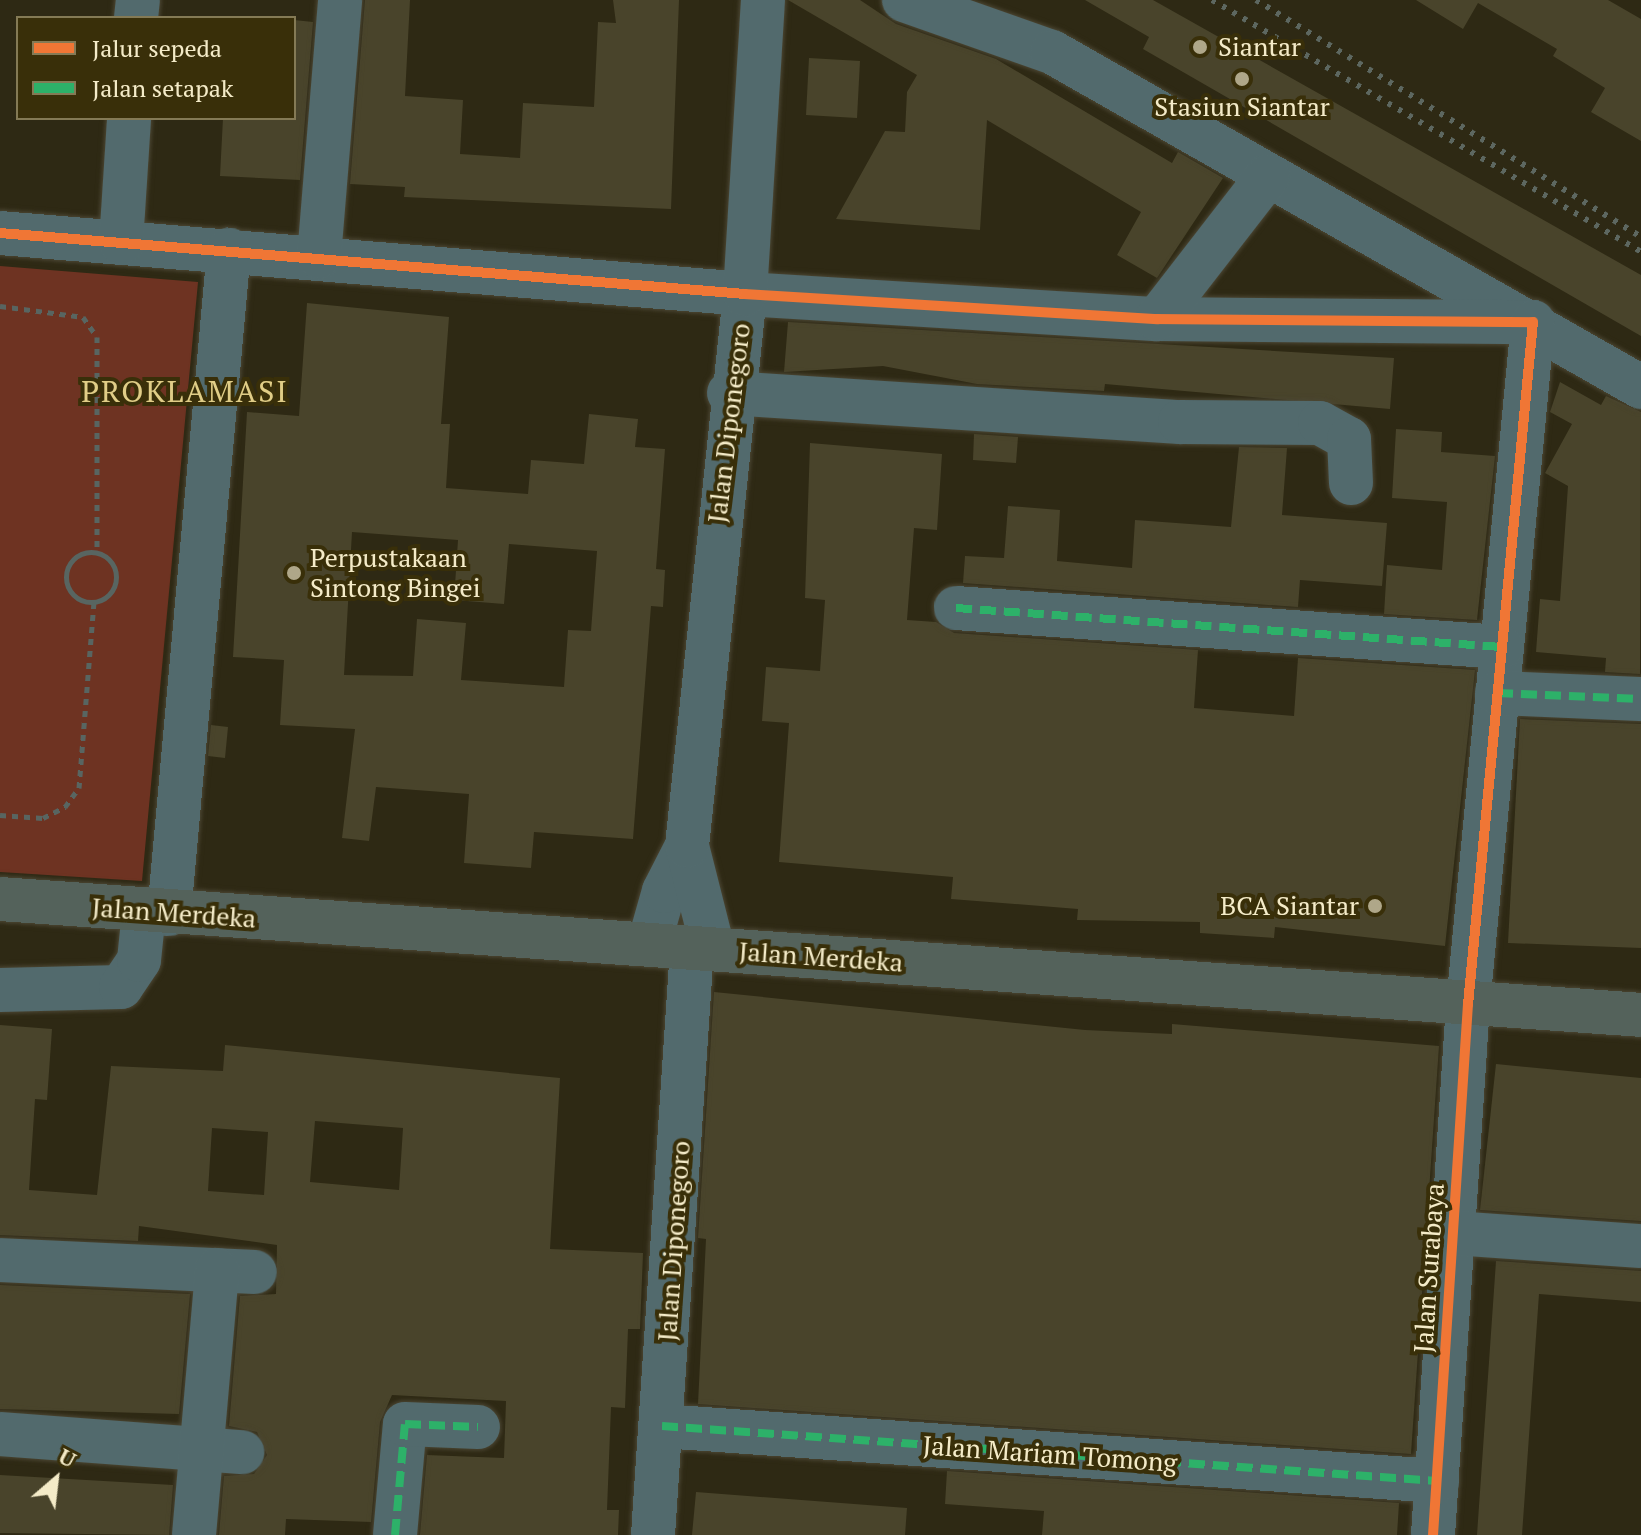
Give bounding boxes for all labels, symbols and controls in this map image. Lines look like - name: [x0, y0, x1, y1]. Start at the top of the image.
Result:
- legend: [16, 16, 296, 120]
- place label: Siantar: [1218, 31, 1301, 63]
- text: Jalur sepeda: [92, 32, 222, 64]
- marker: Siantar: [1189, 36, 1211, 58]
- marker: Stasiun Siantar: [1233, 70, 1251, 88]
- text: Jalan setapak: [92, 72, 233, 104]
- place label: Stasiun Siantar: [1154, 91, 1330, 123]
- street label: Jalan Diponegoro: [701, 321, 757, 525]
- district label: PROKLAMASI: [81, 373, 289, 409]
- place label: Perpustakaan Sintong Bingei: [310, 542, 481, 604]
- marker: Perpustakaan Sintong Bingei: [285, 564, 303, 582]
- place label: BCA Siantar: [1220, 890, 1359, 922]
- street label: Jalan Merdeka: [91, 892, 257, 934]
- marker: BCA Siantar: [1366, 897, 1384, 915]
- street label: Jalan Merdeka: [738, 936, 904, 978]
- street label: Jalan Diponegoro: [651, 1140, 697, 1342]
- street label: Jalan Surabaya: [1408, 1182, 1450, 1354]
- street label: Jalan Mariam Tomong: [922, 1430, 1178, 1478]
- north arrow: [16, 1439, 96, 1519]
- text: U: [54, 1441, 81, 1474]

